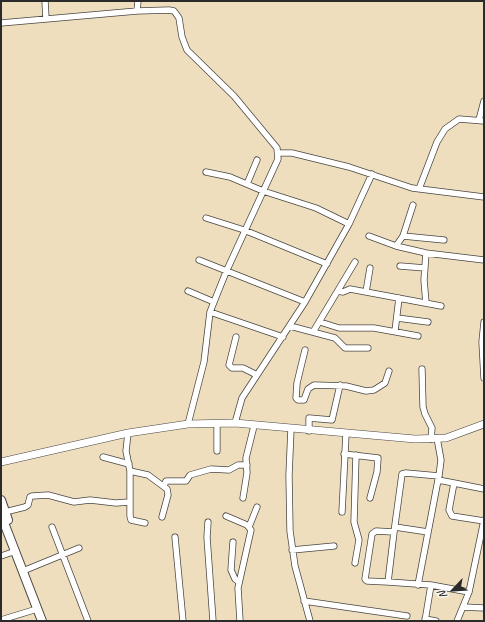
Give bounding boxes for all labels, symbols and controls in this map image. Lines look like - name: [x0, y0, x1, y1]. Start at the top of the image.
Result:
- north arrow: [433, 570, 473, 610]
- text: N: [434, 589, 450, 601]

